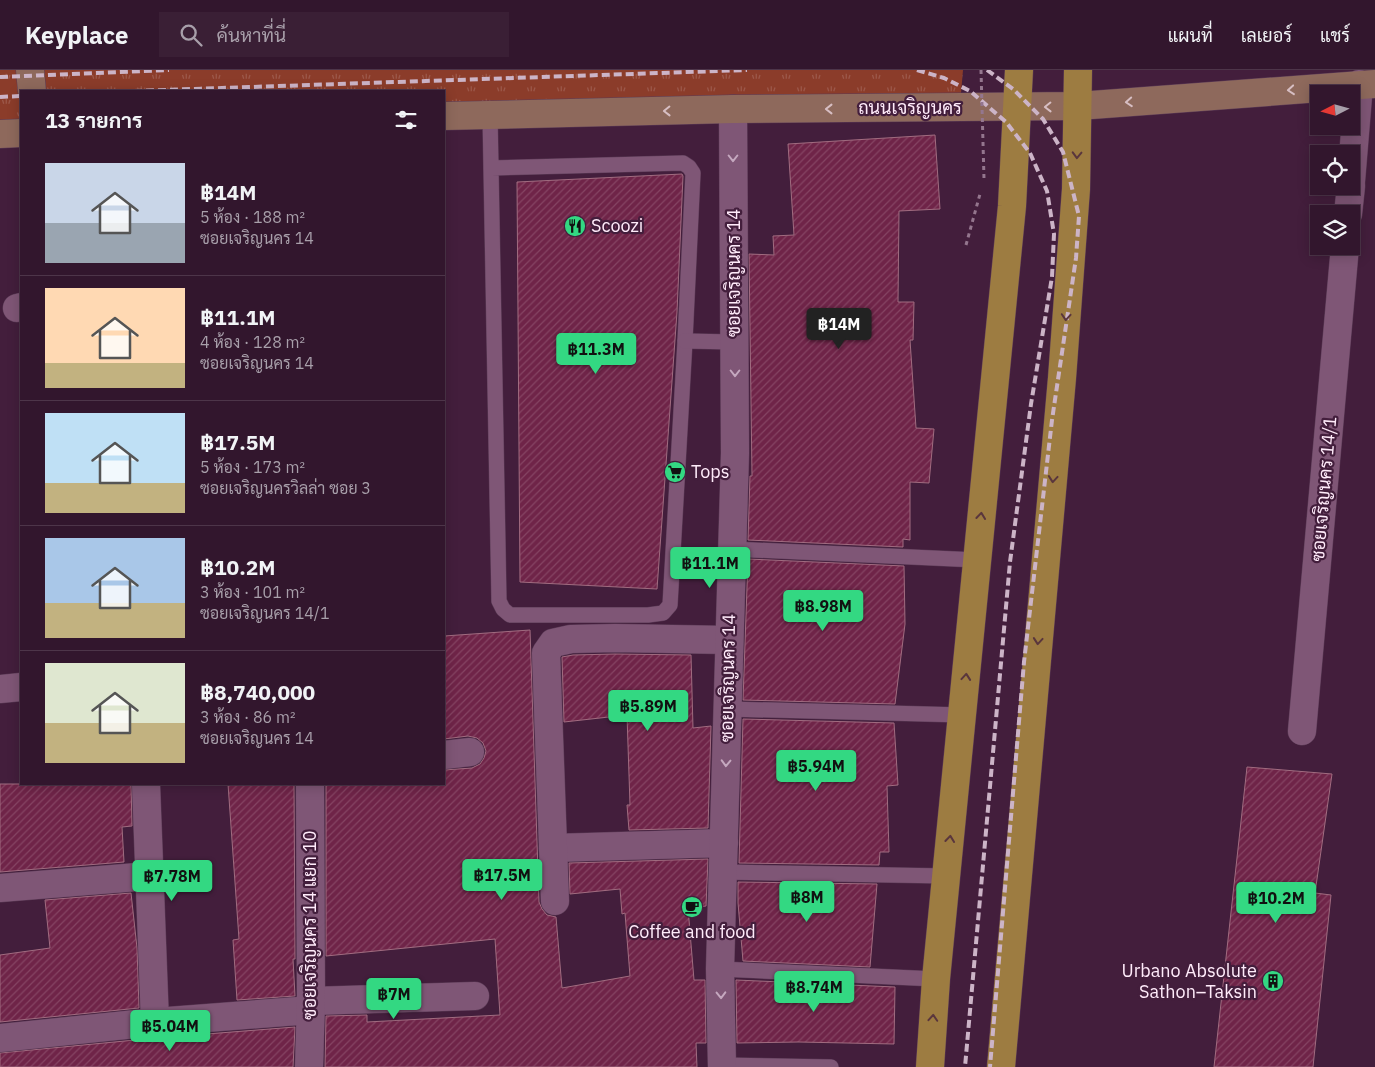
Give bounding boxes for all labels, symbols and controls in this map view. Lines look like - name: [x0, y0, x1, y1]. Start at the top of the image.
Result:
- search box: [159, 12, 509, 57]
- text: Keyplace: [25, 19, 129, 51]
- icon: search: [177, 21, 205, 49]
- text: ค้นหาที่นี่: [217, 23, 286, 47]
- text: แผนที่: [1168, 24, 1213, 47]
- text: เลเยอร์: [1241, 24, 1292, 47]
- text: แชร์: [1320, 24, 1350, 47]
- one-way arrow: [1287, 84, 1295, 95]
- north arrow: [1310, 85, 1360, 135]
- map controls: [1310, 85, 1360, 255]
- street label: ถนนเจริญนคร: [858, 96, 962, 119]
- one-way arrow: [1125, 96, 1133, 107]
- one-way arrow: [1044, 102, 1052, 112]
- one-way arrow: [825, 104, 832, 114]
- one-way arrow: [662, 105, 670, 116]
- text: 13 รายการ: [45, 106, 142, 134]
- icon: filters: [392, 106, 420, 134]
- button: locate: [1310, 145, 1360, 195]
- one-way arrow: [1072, 151, 1082, 159]
- one-way arrow: [728, 154, 738, 162]
- text: ฿14M: [200, 178, 256, 206]
- icon: home: [85, 183, 145, 243]
- button: layers: [1310, 205, 1360, 255]
- text: 5 ห้อง · 188 m²: [200, 207, 305, 227]
- street label: ซอยเจริญนคร 14: [722, 209, 745, 337]
- restaurant icon: Scoozi: [563, 214, 587, 238]
- place label: Scoozi: [591, 214, 643, 237]
- text: ซอยเจริญนคร 14: [200, 228, 314, 248]
- text: ฿11.1M: [200, 303, 275, 331]
- icon: home: [85, 308, 145, 368]
- pin: ฿14M: [809, 308, 869, 350]
- one-way arrow: [1061, 313, 1072, 321]
- text: ฿14M: [818, 314, 860, 334]
- text: 4 ห้อง · 128 m²: [200, 332, 305, 352]
- pin: ฿11.3M: [555, 332, 637, 375]
- text: ฿11.3M: [567, 339, 625, 359]
- text: ซอยเจริญนคร 14: [200, 353, 314, 373]
- one-way arrow: [730, 370, 740, 377]
- street label: ซอยเจริญนคร 14/1: [1306, 415, 1341, 563]
- text: ฿17.5M: [200, 428, 275, 456]
- icon: home: [85, 433, 145, 493]
- text: 5 ห้อง · 173 m²: [200, 457, 305, 477]
- supermarket icon: Tops: [663, 460, 687, 484]
- place label: Tops: [691, 460, 729, 483]
- one-way arrow: [1047, 475, 1058, 483]
- text: ซอยเจริญนครวิลล่า ซอย 3: [200, 478, 371, 498]
- one-way arrow: [975, 511, 986, 519]
- pin: ฿11.1M: [669, 546, 751, 589]
- text: ฿10.2M: [200, 553, 275, 581]
- text: ฿11.1M: [681, 553, 739, 573]
- icon: home: [85, 558, 145, 618]
- text: 3 ห้อง · 101 m²: [200, 582, 305, 602]
- pin: ฿8.98M: [782, 590, 864, 632]
- text: ฿8.98M: [794, 596, 852, 616]
- text: ซอยเจริญนคร 14/1: [200, 603, 330, 623]
- street label: ซอยเจริญนคร 14: [715, 614, 740, 742]
- one-way arrow: [1033, 637, 1044, 645]
- one-way arrow: [961, 673, 972, 681]
- text: ฿8,740,000: [200, 678, 315, 706]
- icon: home: [85, 683, 145, 743]
- pin: ฿5.89M: [607, 690, 689, 732]
- text: ฿5.89M: [619, 696, 677, 716]
- text: 3 ห้อง · 86 m²: [200, 707, 295, 727]
- text: ซอยเจริญนคร 14: [200, 728, 314, 748]
- pin: ฿5.94M: [775, 750, 857, 792]
- text: ฿5.94M: [787, 756, 845, 776]
- one-way arrow: [721, 759, 732, 767]
- street label: ซอยเจริญนคร 14 แยก 10: [298, 830, 321, 1020]
- one-way arrow: [944, 835, 955, 843]
- pin: ฿17.5M: [461, 858, 543, 901]
- pin: ฿7.78M: [131, 860, 213, 902]
- text: ฿17.5M: [473, 865, 531, 885]
- text: ฿7.78M: [143, 866, 201, 886]
- pin: ฿8M: [783, 880, 831, 923]
- pin: ฿10.2M: [1235, 882, 1317, 924]
- text: ฿8M: [790, 887, 824, 907]
- text: ฿10.2M: [1247, 888, 1305, 908]
- cafe icon: Coffee and food: [680, 895, 704, 919]
- place label: Coffee and food: [628, 920, 756, 943]
- place label: Urbano Absolute Sathon–Taksin: [1122, 959, 1257, 1003]
- building icon: Urbano Absolute Sathon–Taksin: [1261, 969, 1285, 993]
- pin: ฿8.74M: [773, 970, 855, 1013]
- text: ฿8.74M: [785, 977, 843, 997]
- pin: ฿7M: [370, 978, 418, 1020]
- text: ฿7M: [377, 984, 411, 1004]
- one-way arrow: [716, 992, 726, 1000]
- pin: ฿5.04M: [129, 1010, 211, 1052]
- one-way arrow: [928, 1014, 939, 1022]
- text: ฿5.04M: [141, 1016, 199, 1036]

